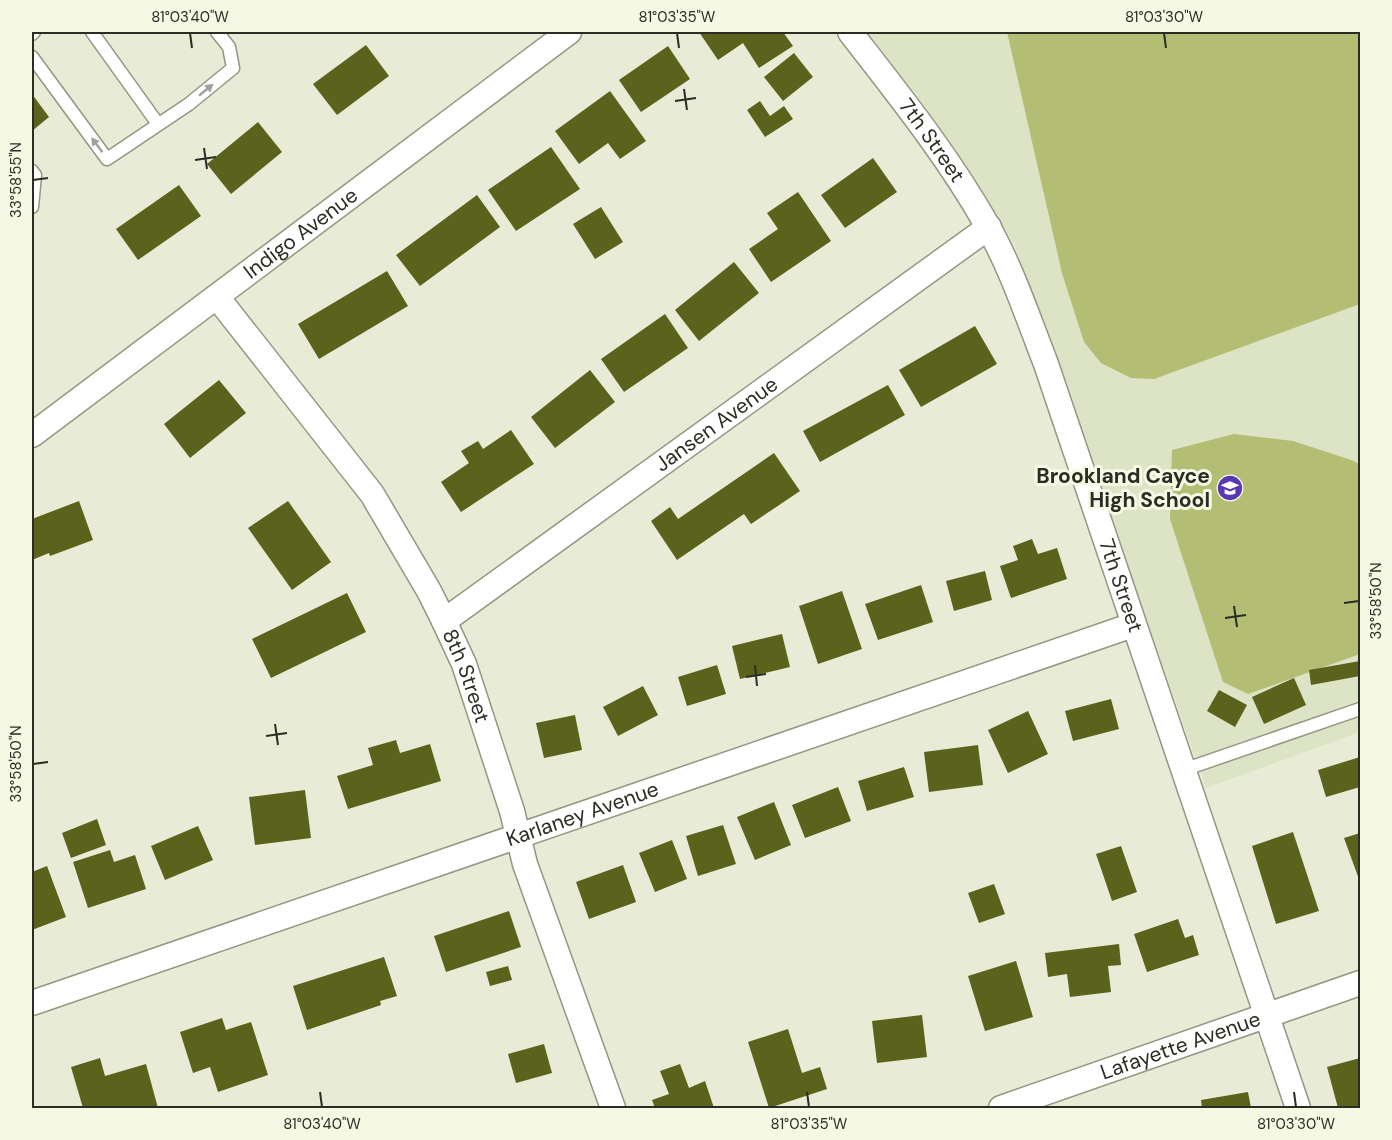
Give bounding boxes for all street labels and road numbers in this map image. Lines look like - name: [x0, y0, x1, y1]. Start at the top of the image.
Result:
- street label: 7th Street: [892, 93, 971, 188]
- street label: Indigo Avenue: [238, 181, 364, 285]
- street label: Jansen Avenue: [649, 370, 784, 478]
- street label: 7th Street: [1092, 535, 1150, 636]
- street label: 8th Street: [436, 624, 496, 726]
- street label: Karlaney Avenue: [503, 775, 662, 853]
- street label: Lafayette Avenue: [1097, 1005, 1264, 1086]

